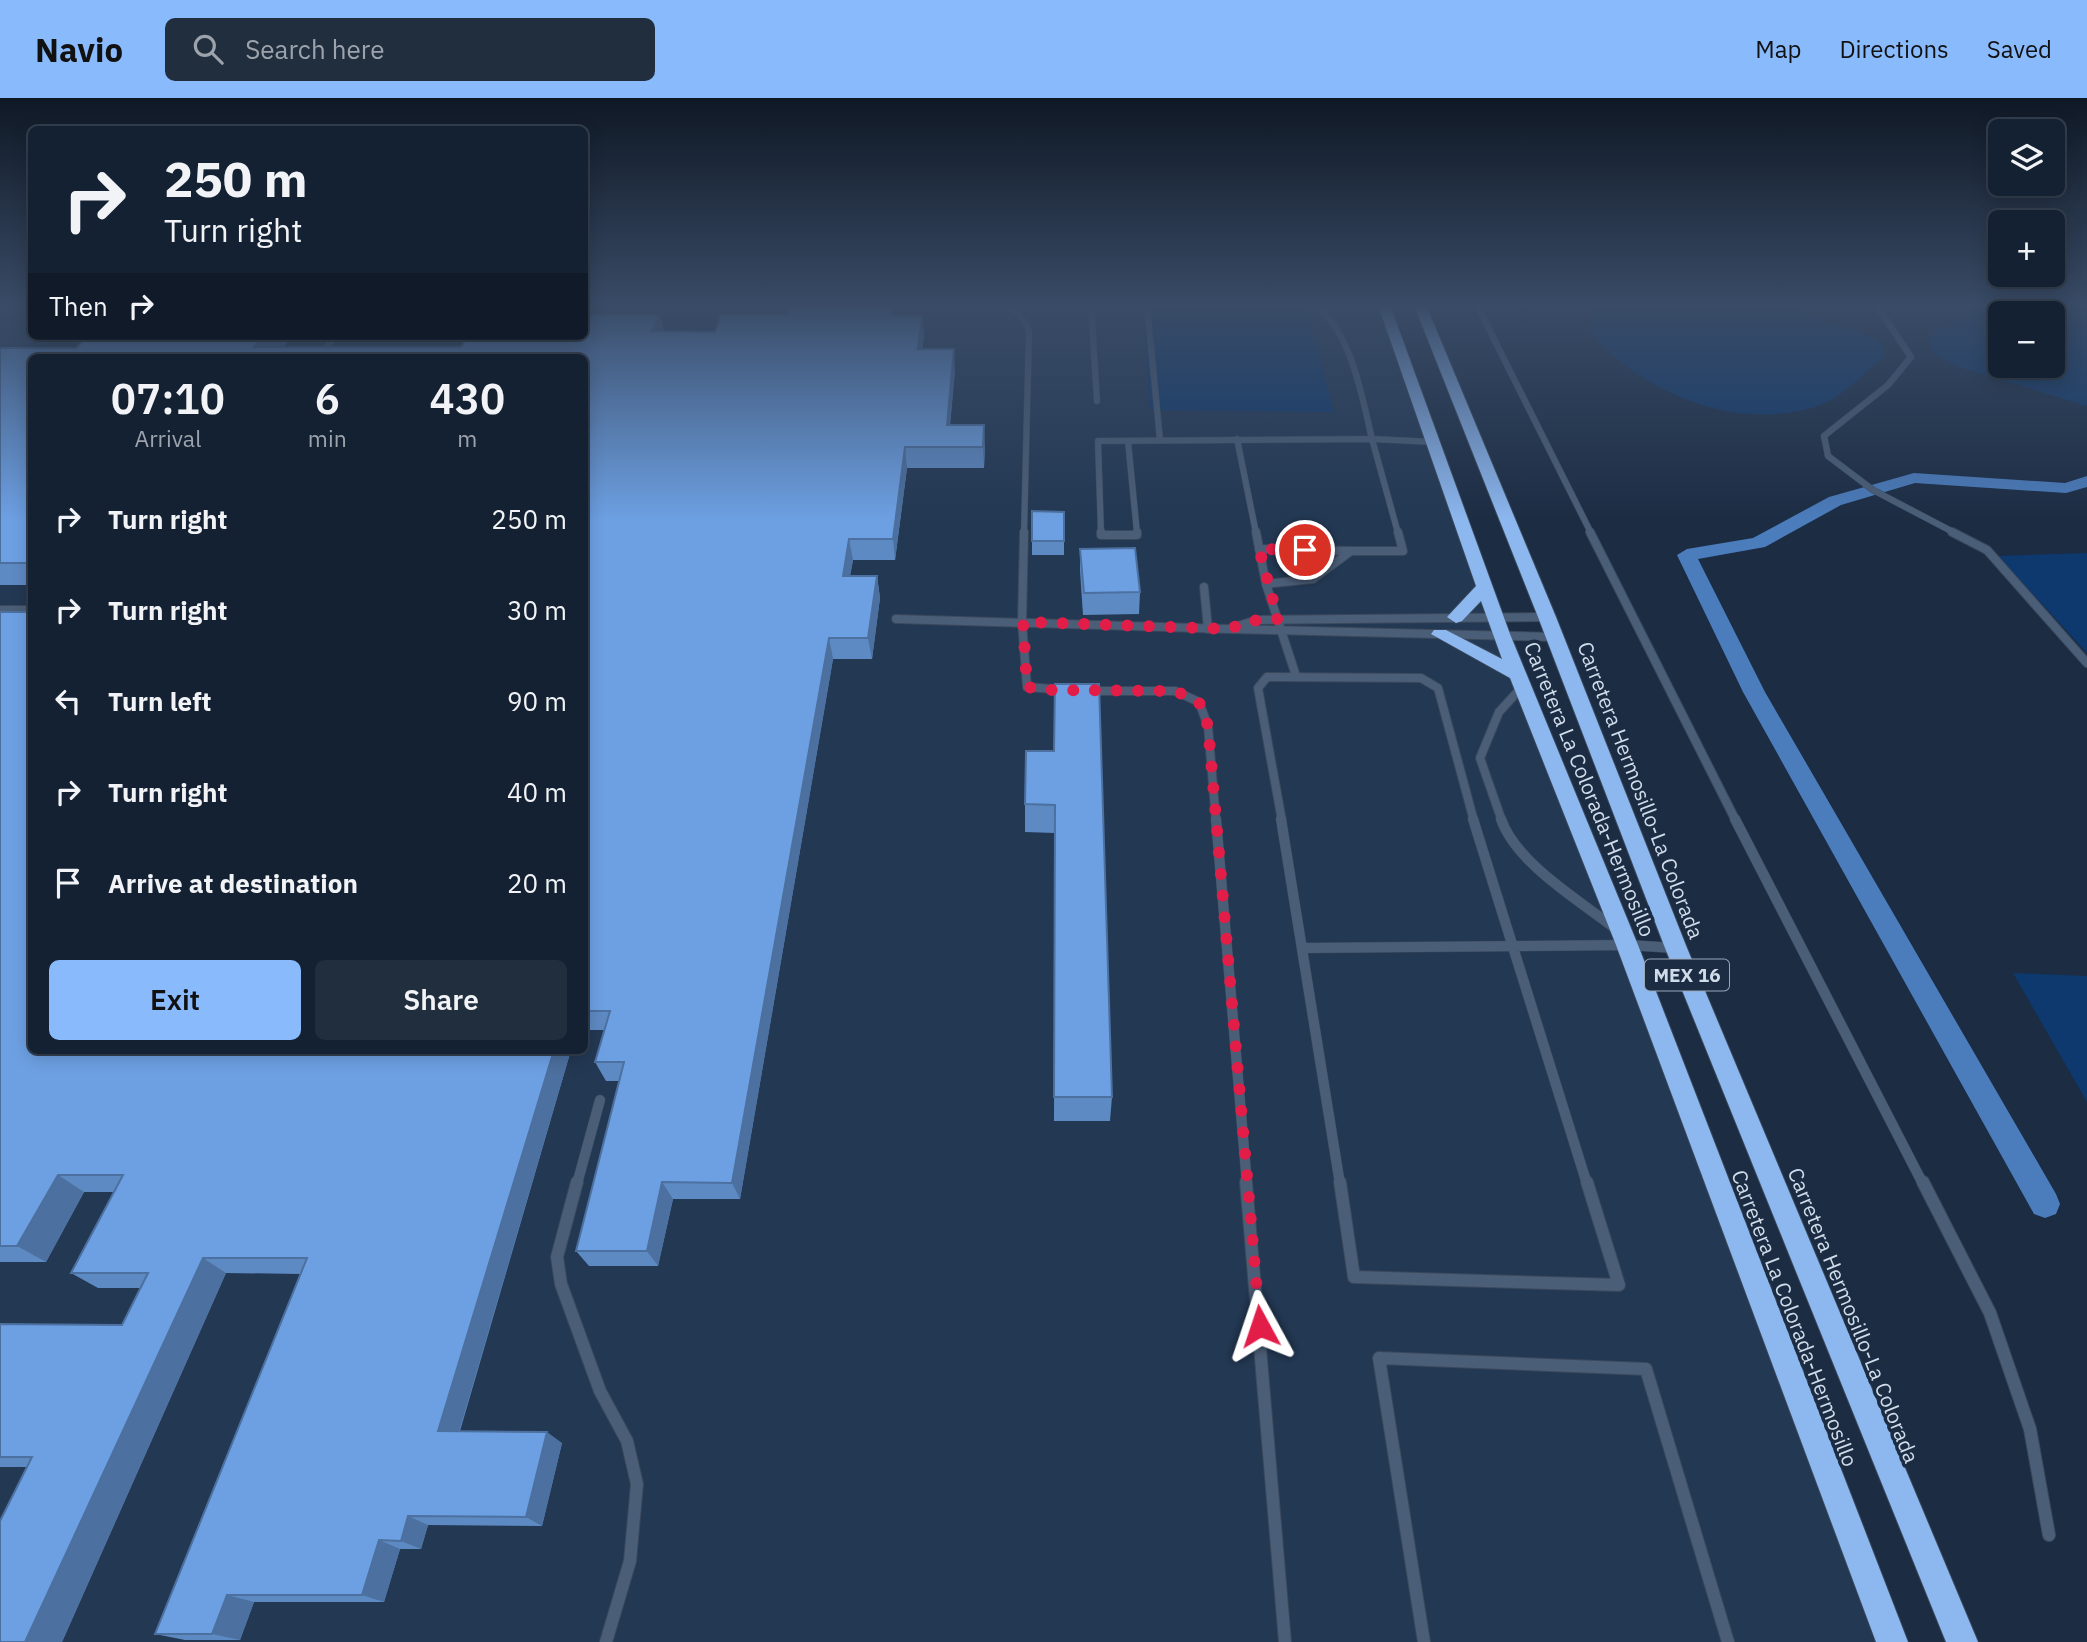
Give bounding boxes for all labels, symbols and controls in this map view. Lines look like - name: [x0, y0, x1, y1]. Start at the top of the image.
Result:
- search box: [165, 18, 655, 81]
- text: Navio: [35, 28, 123, 71]
- icon: search: [189, 30, 227, 68]
- text: Search here: [245, 32, 385, 66]
- text: Map: [1755, 33, 1801, 65]
- text: Directions: [1839, 33, 1949, 65]
- text: Saved: [1987, 33, 2052, 65]
- map controls: [1988, 119, 2065, 378]
- button: layers: [1988, 119, 2065, 196]
- text: 250 m: [164, 147, 308, 210]
- icon: right: [49, 154, 140, 245]
- text: Turn right: [164, 209, 302, 251]
- button: +: [1988, 210, 2065, 287]
- icon: right: [122, 287, 160, 325]
- text: Then: [49, 289, 108, 323]
- button: −: [1988, 301, 2065, 378]
- text: 07:10: [111, 371, 225, 426]
- text: 6: [315, 371, 340, 426]
- text: 430: [430, 371, 505, 426]
- text: Arrival: [134, 423, 201, 453]
- text: min: [308, 423, 347, 453]
- text: m: [457, 423, 477, 453]
- icon: right: [49, 500, 87, 538]
- text: Turn right: [108, 502, 227, 536]
- text: 250 m: [491, 502, 567, 536]
- pin: [1275, 520, 1335, 580]
- icon: arrive: [1286, 531, 1324, 569]
- icon: right: [49, 591, 87, 629]
- text: Turn right: [108, 593, 227, 627]
- text: 30 m: [507, 593, 567, 627]
- street label: Carretera La Colorada-Hermosillo: [1518, 637, 1662, 941]
- street label: Carretera Hermosillo-La Colorada: [1571, 637, 1711, 943]
- icon: left: [49, 682, 87, 720]
- text: Turn left: [108, 684, 211, 718]
- text: 90 m: [507, 684, 567, 718]
- icon: right: [49, 773, 87, 811]
- text: Turn right: [108, 775, 227, 809]
- text: 40 m: [507, 775, 567, 809]
- icon: arrive: [49, 864, 87, 902]
- text: Arrive at destination: [108, 866, 358, 900]
- text: 20 m: [507, 866, 567, 900]
- button: Exit: [49, 960, 301, 1040]
- button: Share: [315, 960, 567, 1040]
- road number: MEX 16: [1645, 960, 1729, 990]
- street label: Carretera Hermosillo-La Colorada: [1782, 1163, 1926, 1467]
- street label: Carretera La Colorada-Hermosillo: [1725, 1166, 1865, 1470]
- position arrow: [1223, 1289, 1297, 1363]

